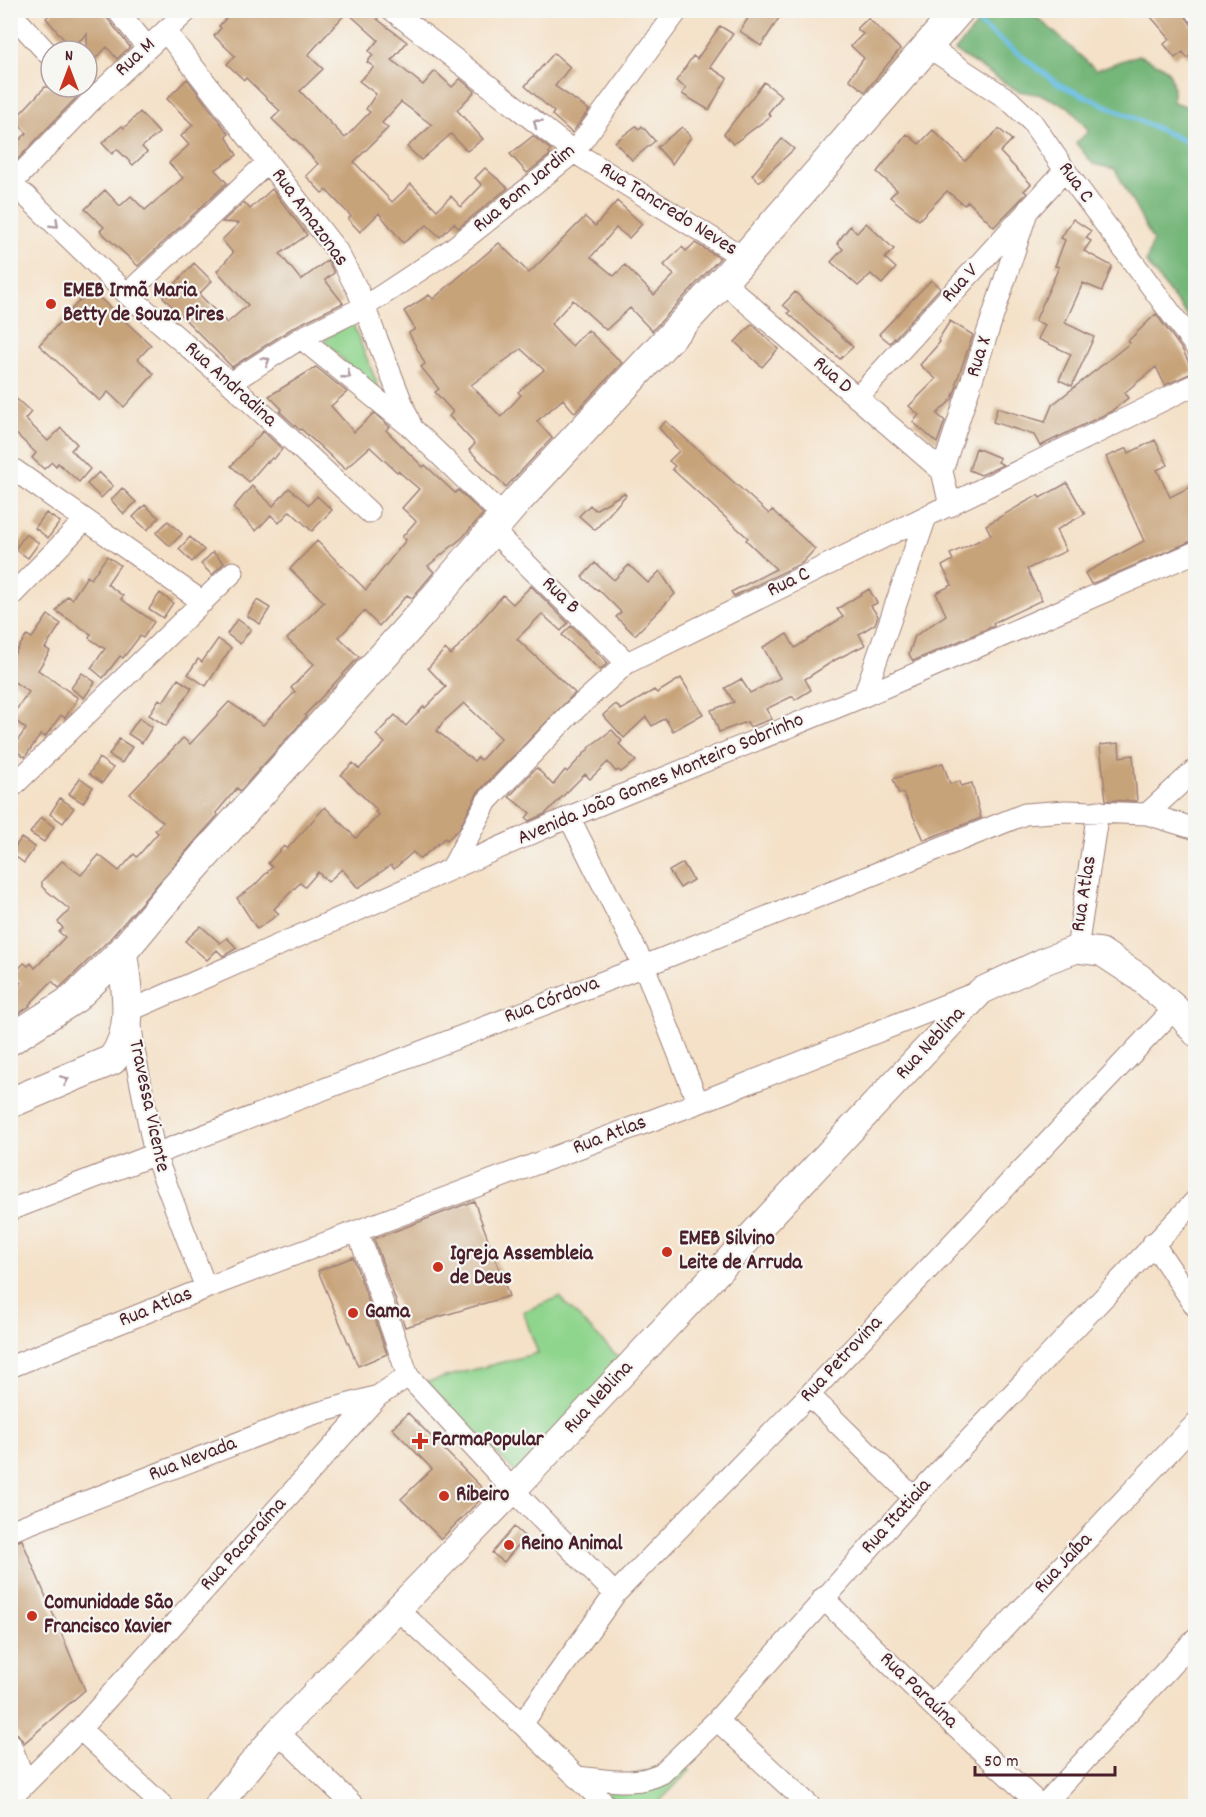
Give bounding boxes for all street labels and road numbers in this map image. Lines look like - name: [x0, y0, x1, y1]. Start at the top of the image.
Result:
- street label: Rua M: [109, 31, 163, 85]
- street label: Rua Bom Jardim: [467, 137, 583, 241]
- street label: Rua Tancredo Neves: [593, 155, 743, 265]
- street label: Rua C: [1050, 156, 1100, 210]
- street label: Rua Amazonas: [263, 163, 355, 273]
- street label: Rua V: [935, 258, 987, 310]
- street label: Rua X: [959, 333, 1001, 381]
- street label: Rua Andradina: [177, 335, 284, 436]
- street label: Rua D: [805, 350, 859, 402]
- street label: Rua C: [763, 560, 815, 606]
- street label: Rua B: [534, 570, 586, 622]
- street label: Avenida João Gomes Monteiro Sobrinho: [513, 706, 809, 854]
- street label: Rua Atlas: [1064, 854, 1106, 934]
- street label: Rua Córdova: [500, 969, 605, 1033]
- street label: Rua Neblina: [889, 1000, 974, 1088]
- street label: Travessa Vicente: [119, 1037, 177, 1175]
- street label: Rua Atlas: [569, 1108, 651, 1164]
- street label: Rua Atlas: [115, 1280, 197, 1336]
- street label: Rua Petrovina: [794, 1309, 891, 1410]
- street label: Rua Neblina: [557, 1354, 642, 1442]
- street label: Rua Nevada: [145, 1429, 242, 1490]
- street label: Rua Itatiaia: [855, 1471, 940, 1562]
- street label: Rua Pacaraíma: [194, 1490, 295, 1599]
- street label: Rua Jaíba: [1028, 1526, 1101, 1601]
- street label: Rua Paraúna: [872, 1646, 965, 1737]

